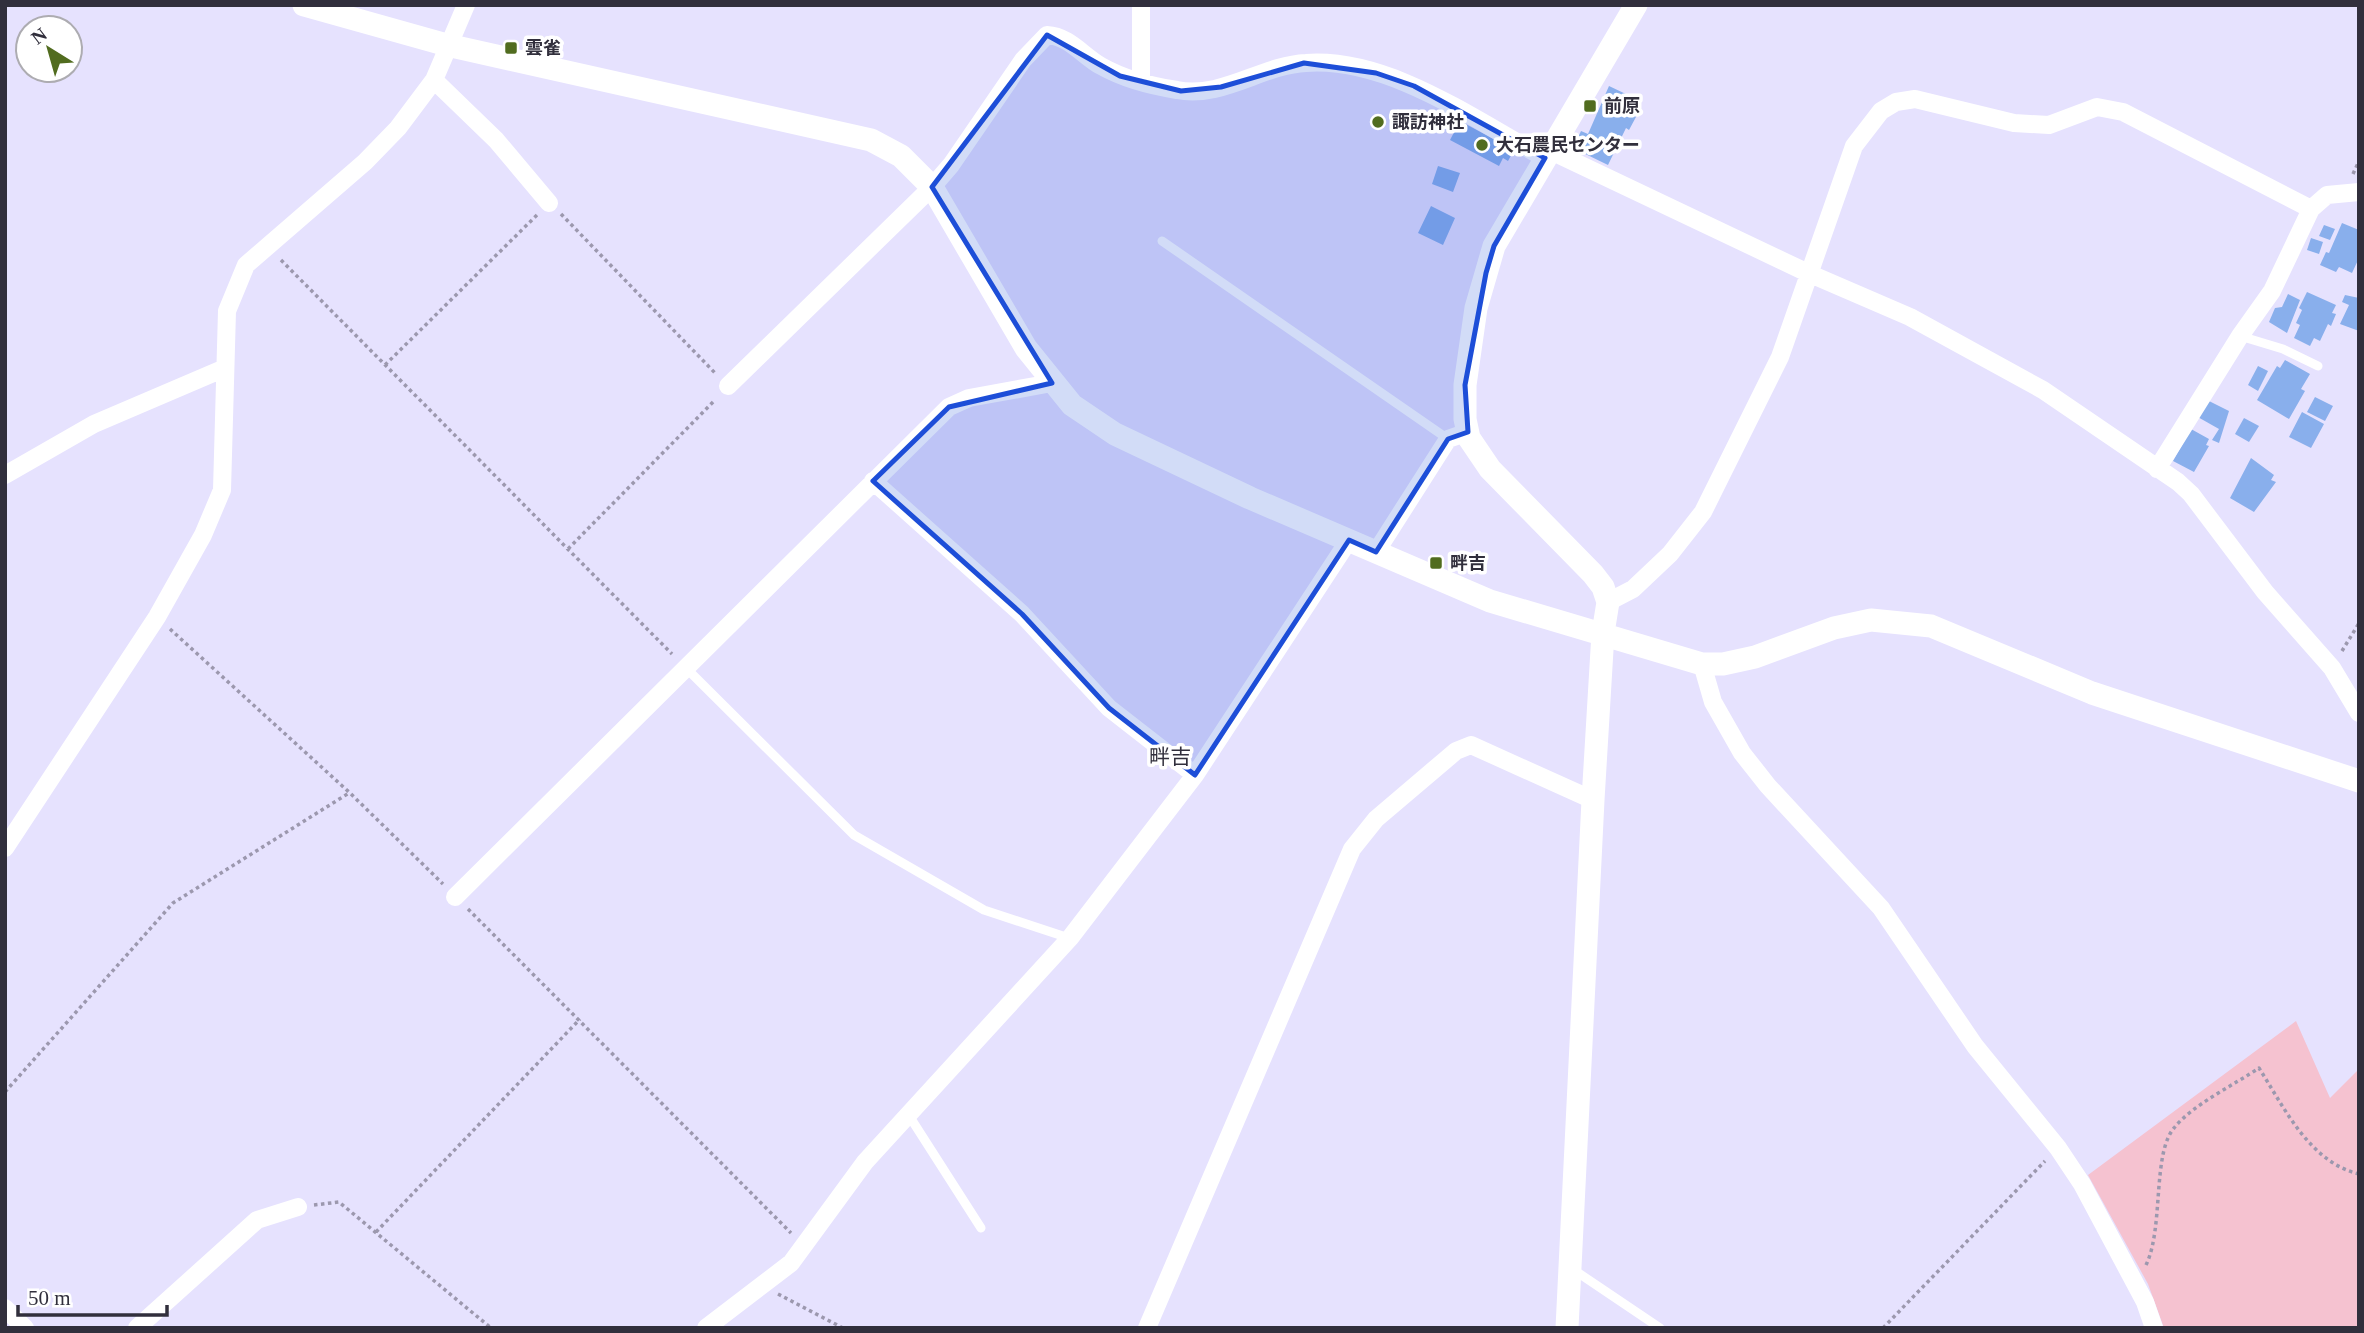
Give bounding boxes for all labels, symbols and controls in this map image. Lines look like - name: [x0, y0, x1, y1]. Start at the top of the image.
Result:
- north arrow: [14, 14, 84, 84]
- text: N: [27, 23, 51, 48]
- place label: 雲雀: [525, 38, 561, 58]
- marker: 雲雀: [503, 40, 519, 56]
- place label: 前原: [1604, 96, 1640, 116]
- marker: 前原: [1582, 98, 1598, 114]
- place label: 諏訪神社: [1392, 112, 1464, 132]
- marker: 諏訪神社: [1370, 114, 1386, 130]
- place label: 大石農民センター: [1496, 135, 1640, 155]
- marker: 大石農民センター: [1474, 137, 1490, 153]
- place label: 畔吉: [1450, 553, 1486, 573]
- marker: 畔吉: [1428, 555, 1444, 571]
- district label: 畔吉: [1149, 745, 1191, 769]
- scale bar: [18, 1274, 166, 1318]
- text: 50 m: [28, 1286, 71, 1310]

